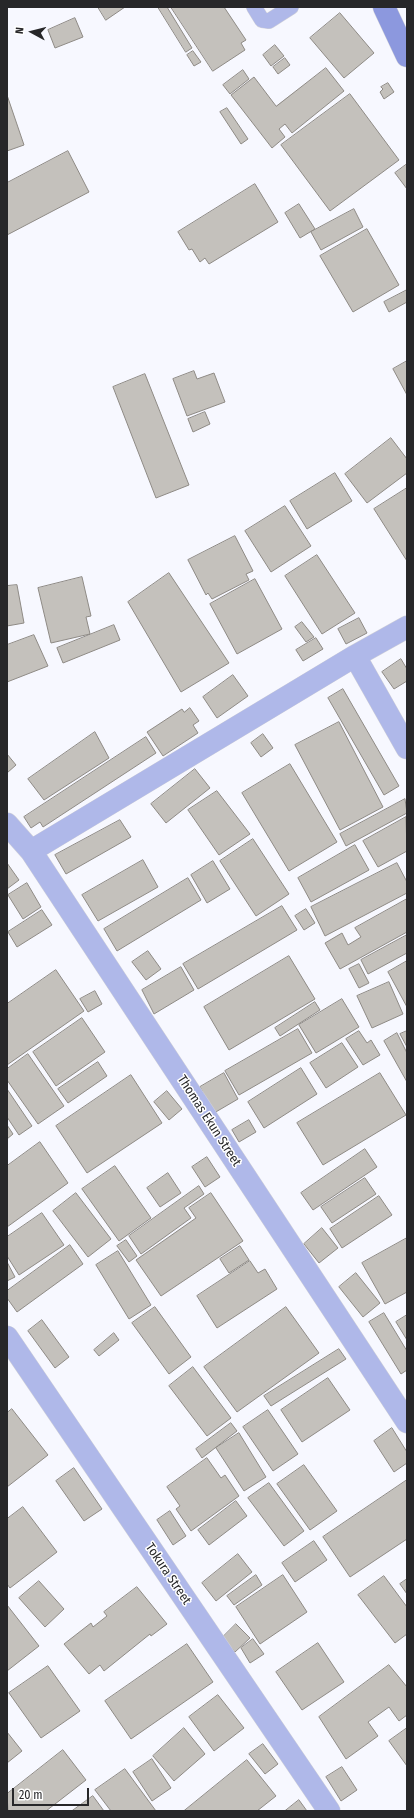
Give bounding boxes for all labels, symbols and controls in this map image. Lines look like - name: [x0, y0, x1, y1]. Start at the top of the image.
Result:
- north arrow: [12, 12, 52, 52]
- text: N: [13, 26, 26, 35]
- street label: Thomas Ekun Street: [174, 1073, 244, 1169]
- street label: Tokura Street: [142, 1540, 194, 1608]
- scale bar: [14, 1780, 91, 1806]
- text: 20 m: [19, 1788, 43, 1802]

